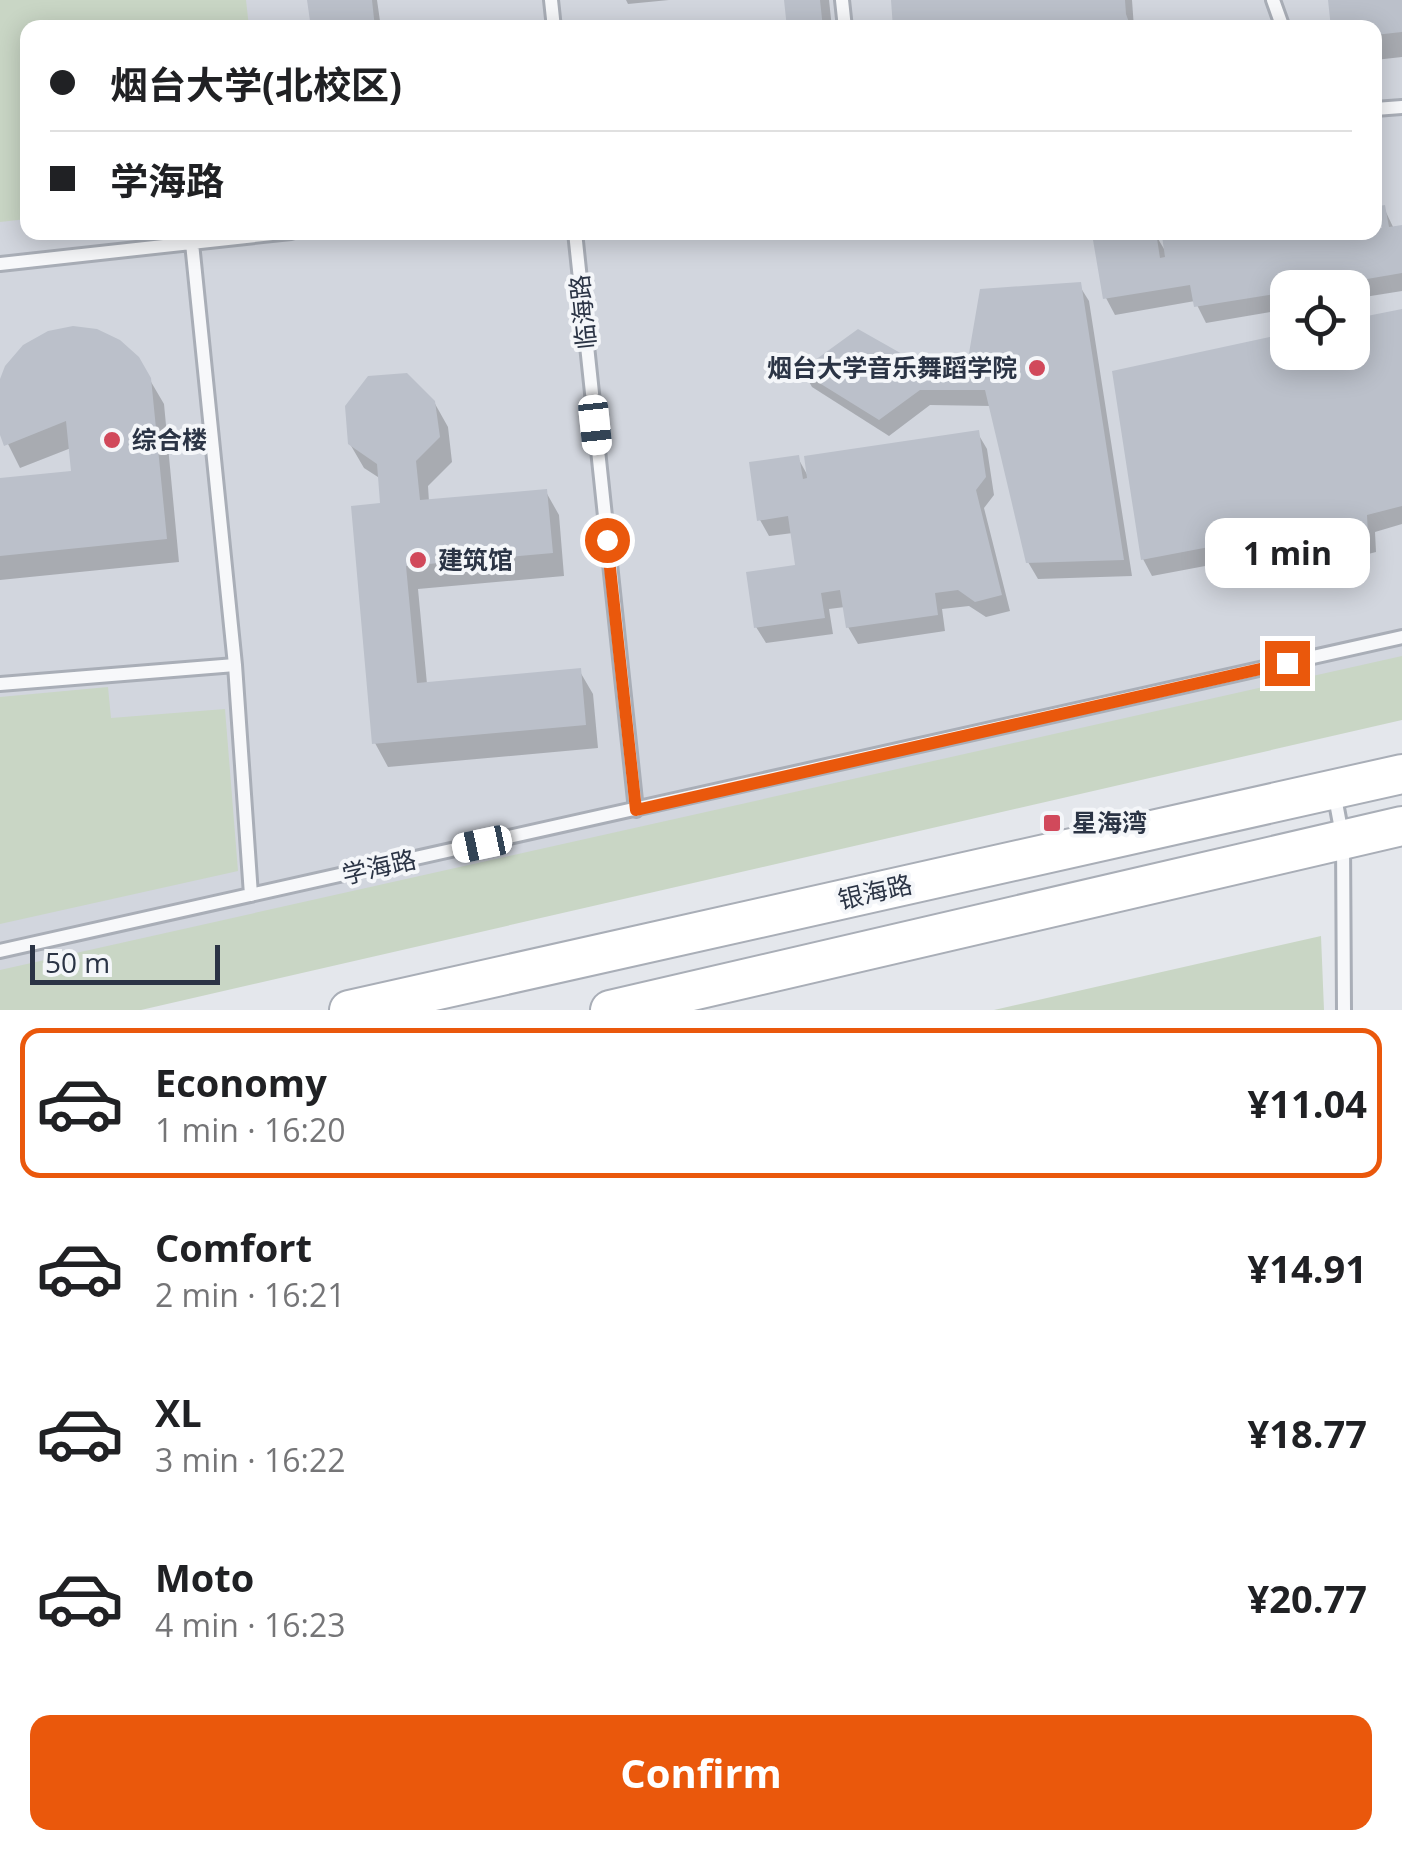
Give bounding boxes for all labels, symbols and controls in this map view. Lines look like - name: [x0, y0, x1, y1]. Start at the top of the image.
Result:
- text: 烟台大学(北校区): [110, 58, 402, 110]
- text: 学海路: [110, 154, 224, 206]
- map controls: [1270, 270, 1370, 370]
- button: locate: [1270, 270, 1370, 370]
- street label: 临海路: [561, 273, 603, 351]
- place label: 烟台大学音乐舞蹈学院: [767, 350, 1017, 384]
- marker: 烟台大学音乐舞蹈学院: [1026, 357, 1048, 379]
- car: [577, 394, 613, 456]
- place label: 综合楼: [132, 422, 207, 456]
- marker: 综合楼: [101, 429, 123, 451]
- route start: [585, 518, 630, 563]
- callout: 1 min: [1204, 518, 1370, 588]
- text: 1 min: [1243, 531, 1332, 574]
- place label: 建筑馆: [438, 542, 513, 576]
- marker: 建筑馆: [407, 549, 429, 571]
- route end: [1265, 641, 1310, 686]
- place label: 星海湾: [1072, 805, 1147, 839]
- marker: 星海湾: [1041, 812, 1063, 834]
- car: [450, 823, 514, 865]
- street label: 学海路: [338, 841, 419, 891]
- street label: 银海路: [834, 866, 915, 916]
- scale bar: [30, 940, 220, 984]
- text: 50 m: [45, 943, 110, 981]
- text: Economy: [155, 1056, 327, 1108]
- icon: car: [35, 1058, 125, 1148]
- text: ¥11.04: [1248, 1077, 1367, 1129]
- text: 1 min · 16:20: [155, 1108, 346, 1151]
- text: Comfort: [155, 1221, 312, 1273]
- icon: car: [35, 1223, 125, 1313]
- text: ¥14.91: [1248, 1242, 1367, 1294]
- text: 2 min · 16:21: [155, 1273, 346, 1316]
- text: XL: [155, 1386, 202, 1438]
- icon: car: [35, 1388, 125, 1478]
- text: ¥18.77: [1248, 1407, 1367, 1459]
- text: 3 min · 16:22: [155, 1438, 346, 1481]
- text: Moto: [155, 1551, 254, 1603]
- icon: car: [35, 1553, 125, 1643]
- text: ¥20.77: [1248, 1572, 1367, 1624]
- text: 4 min · 16:23: [155, 1603, 346, 1646]
- button: Confirm: [30, 1715, 1372, 1830]

